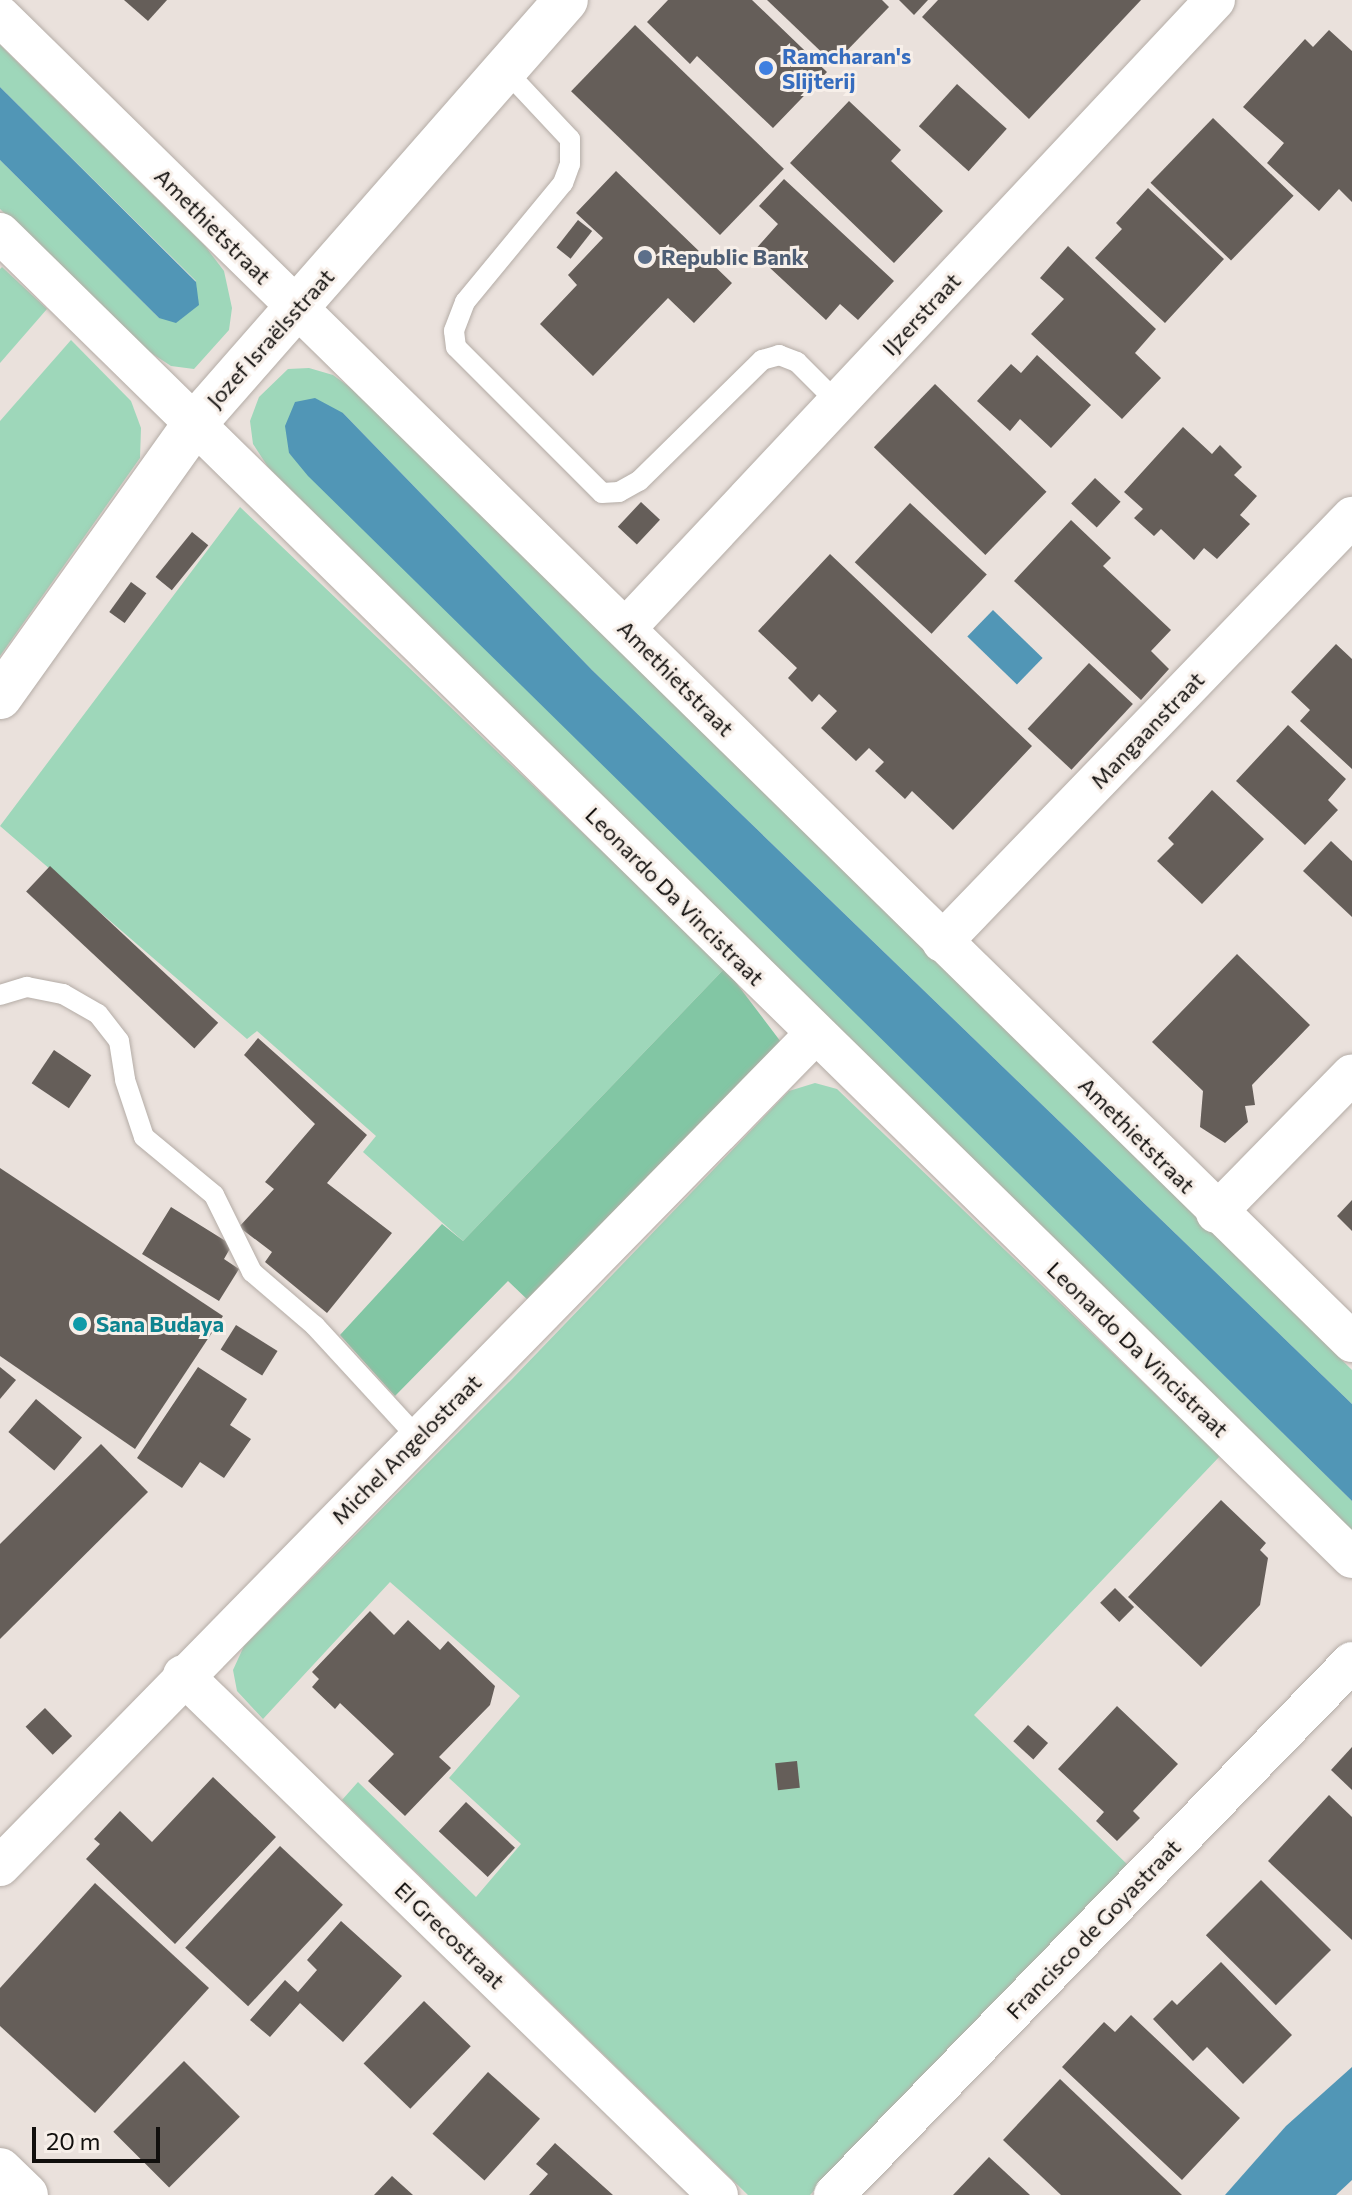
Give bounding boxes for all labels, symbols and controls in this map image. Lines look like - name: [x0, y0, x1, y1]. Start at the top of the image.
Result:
- place label: Ramcharan's Slijterij: [782, 42, 911, 94]
- marker: Ramcharan's Slijterij: [757, 59, 775, 77]
- street label: Amethietstraat: [150, 163, 276, 289]
- place label: Republic Bank: [661, 244, 804, 270]
- marker: Republic Bank: [636, 248, 654, 266]
- street label: Jozef Israëlsstraat: [201, 263, 339, 413]
- street label: IJzerstraat: [876, 267, 966, 361]
- street label: Amethietstraat: [613, 615, 739, 741]
- street label: Mangaanstraat: [1085, 666, 1209, 794]
- street label: Leonardo Da Vincistraat: [580, 801, 770, 991]
- street label: Amethietstraat: [1074, 1072, 1200, 1198]
- street label: Leonardo Da Vincistraat: [1042, 1256, 1234, 1442]
- place label: Sana Budaya: [96, 1311, 224, 1337]
- marker: Sana Budaya: [71, 1315, 89, 1333]
- street label: Michel Angelostraat: [326, 1369, 486, 1529]
- street label: Francisco de Goyastraat: [1000, 1834, 1186, 2024]
- street label: El Grecostraat: [390, 1876, 510, 1994]
- scale bar: [36, 2111, 164, 2161]
- text: 20 m: [46, 2126, 100, 2155]

